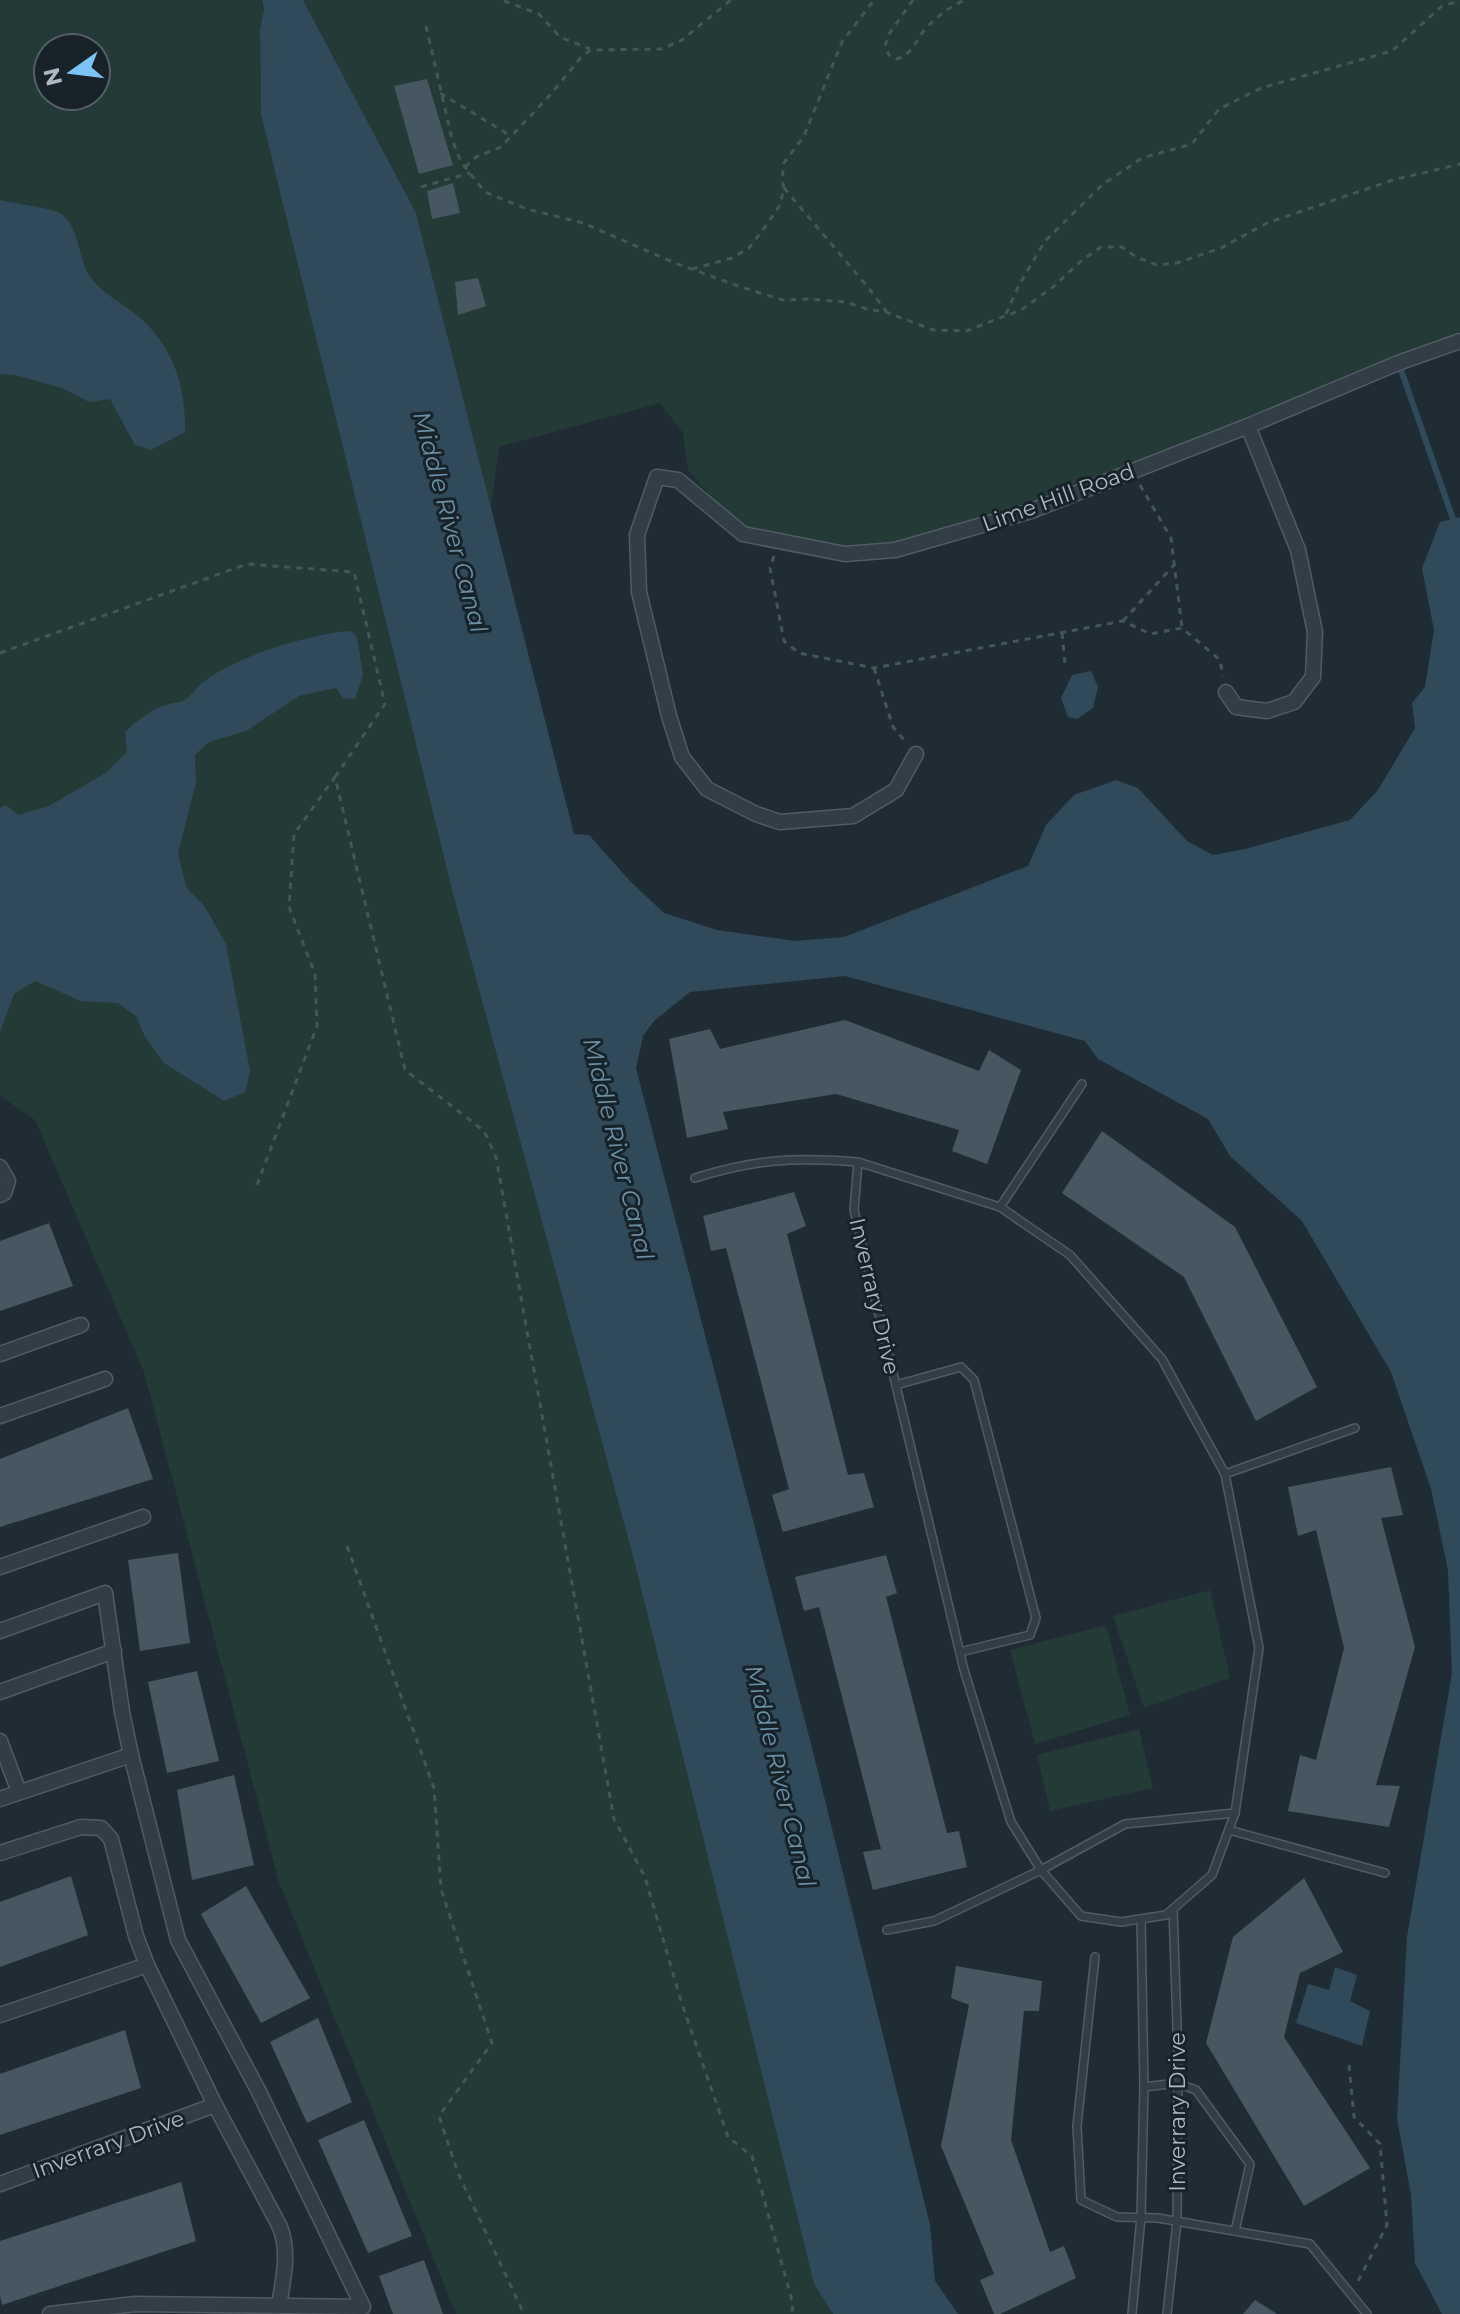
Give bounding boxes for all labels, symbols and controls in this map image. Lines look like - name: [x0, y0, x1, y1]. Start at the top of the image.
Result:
- north arrow: [32, 32, 112, 112]
- text: N: [38, 65, 68, 89]
- water label: Middle River Canal: [407, 408, 494, 636]
- street label: Lime Hill Road: [978, 457, 1138, 538]
- water label: Middle River Canal: [577, 1035, 660, 1264]
- street label: Inverrary Drive: [843, 1215, 906, 1377]
- water label: Middle River Canal: [739, 1662, 822, 1891]
- street label: Inverrary Drive: [1164, 2032, 1191, 2192]
- street label: Inverrary Drive: [29, 2104, 188, 2184]

